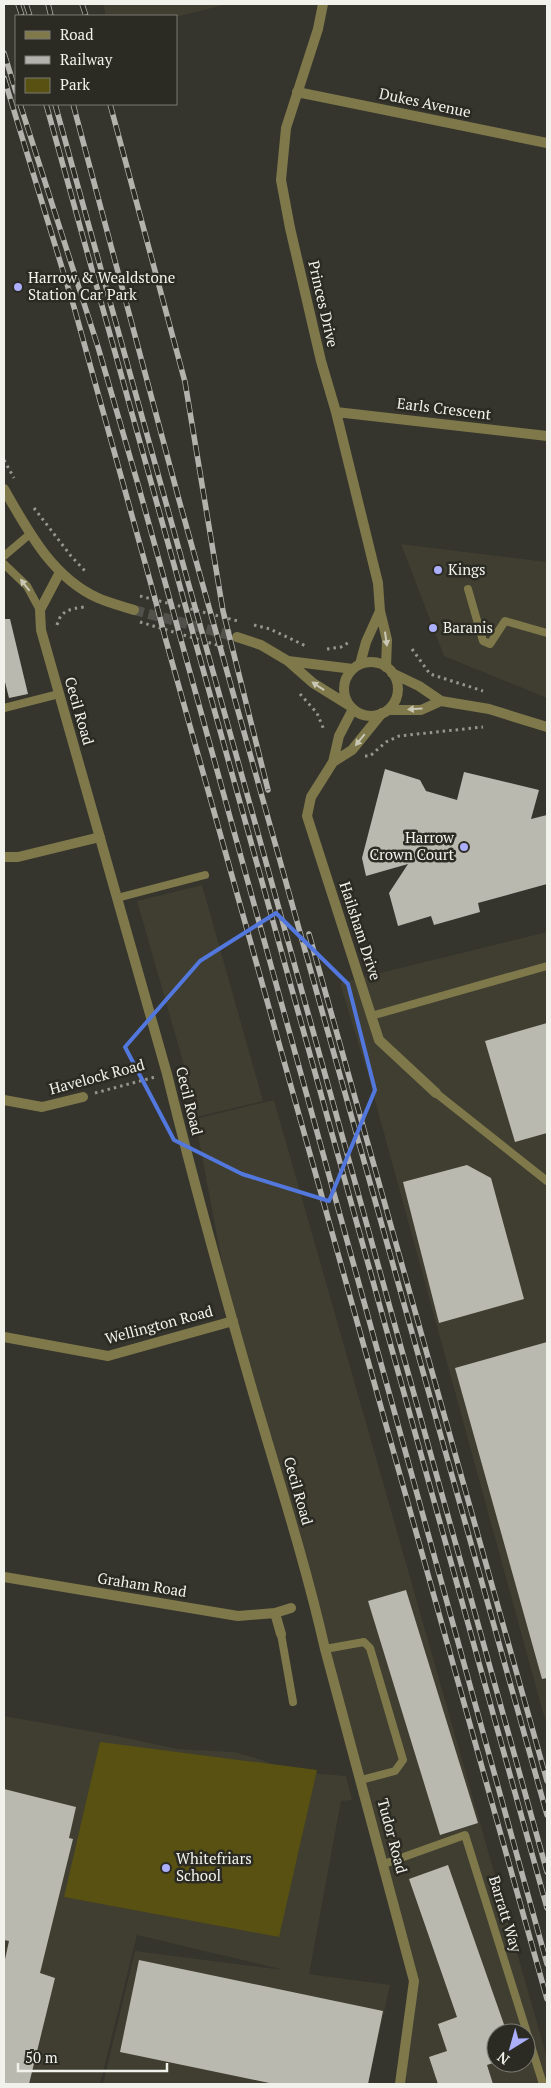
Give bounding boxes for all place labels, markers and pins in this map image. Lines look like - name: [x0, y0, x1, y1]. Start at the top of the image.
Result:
- place label: Harrow & Wealdstone Station Car Park: [28, 267, 175, 304]
- marker: Harrow & Wealdstone Station Car Park: [12, 281, 24, 293]
- place label: Kings: [448, 559, 486, 579]
- marker: Kings: [432, 564, 444, 576]
- place label: Baranis: [443, 617, 493, 637]
- marker: Baranis: [427, 622, 439, 634]
- place label: Harrow Crown Court: [369, 827, 455, 864]
- marker: Harrow Crown Court: [458, 841, 470, 853]
- place label: Whitefriars School: [176, 1848, 252, 1885]
- marker: Whitefriars School: [160, 1862, 172, 1874]

